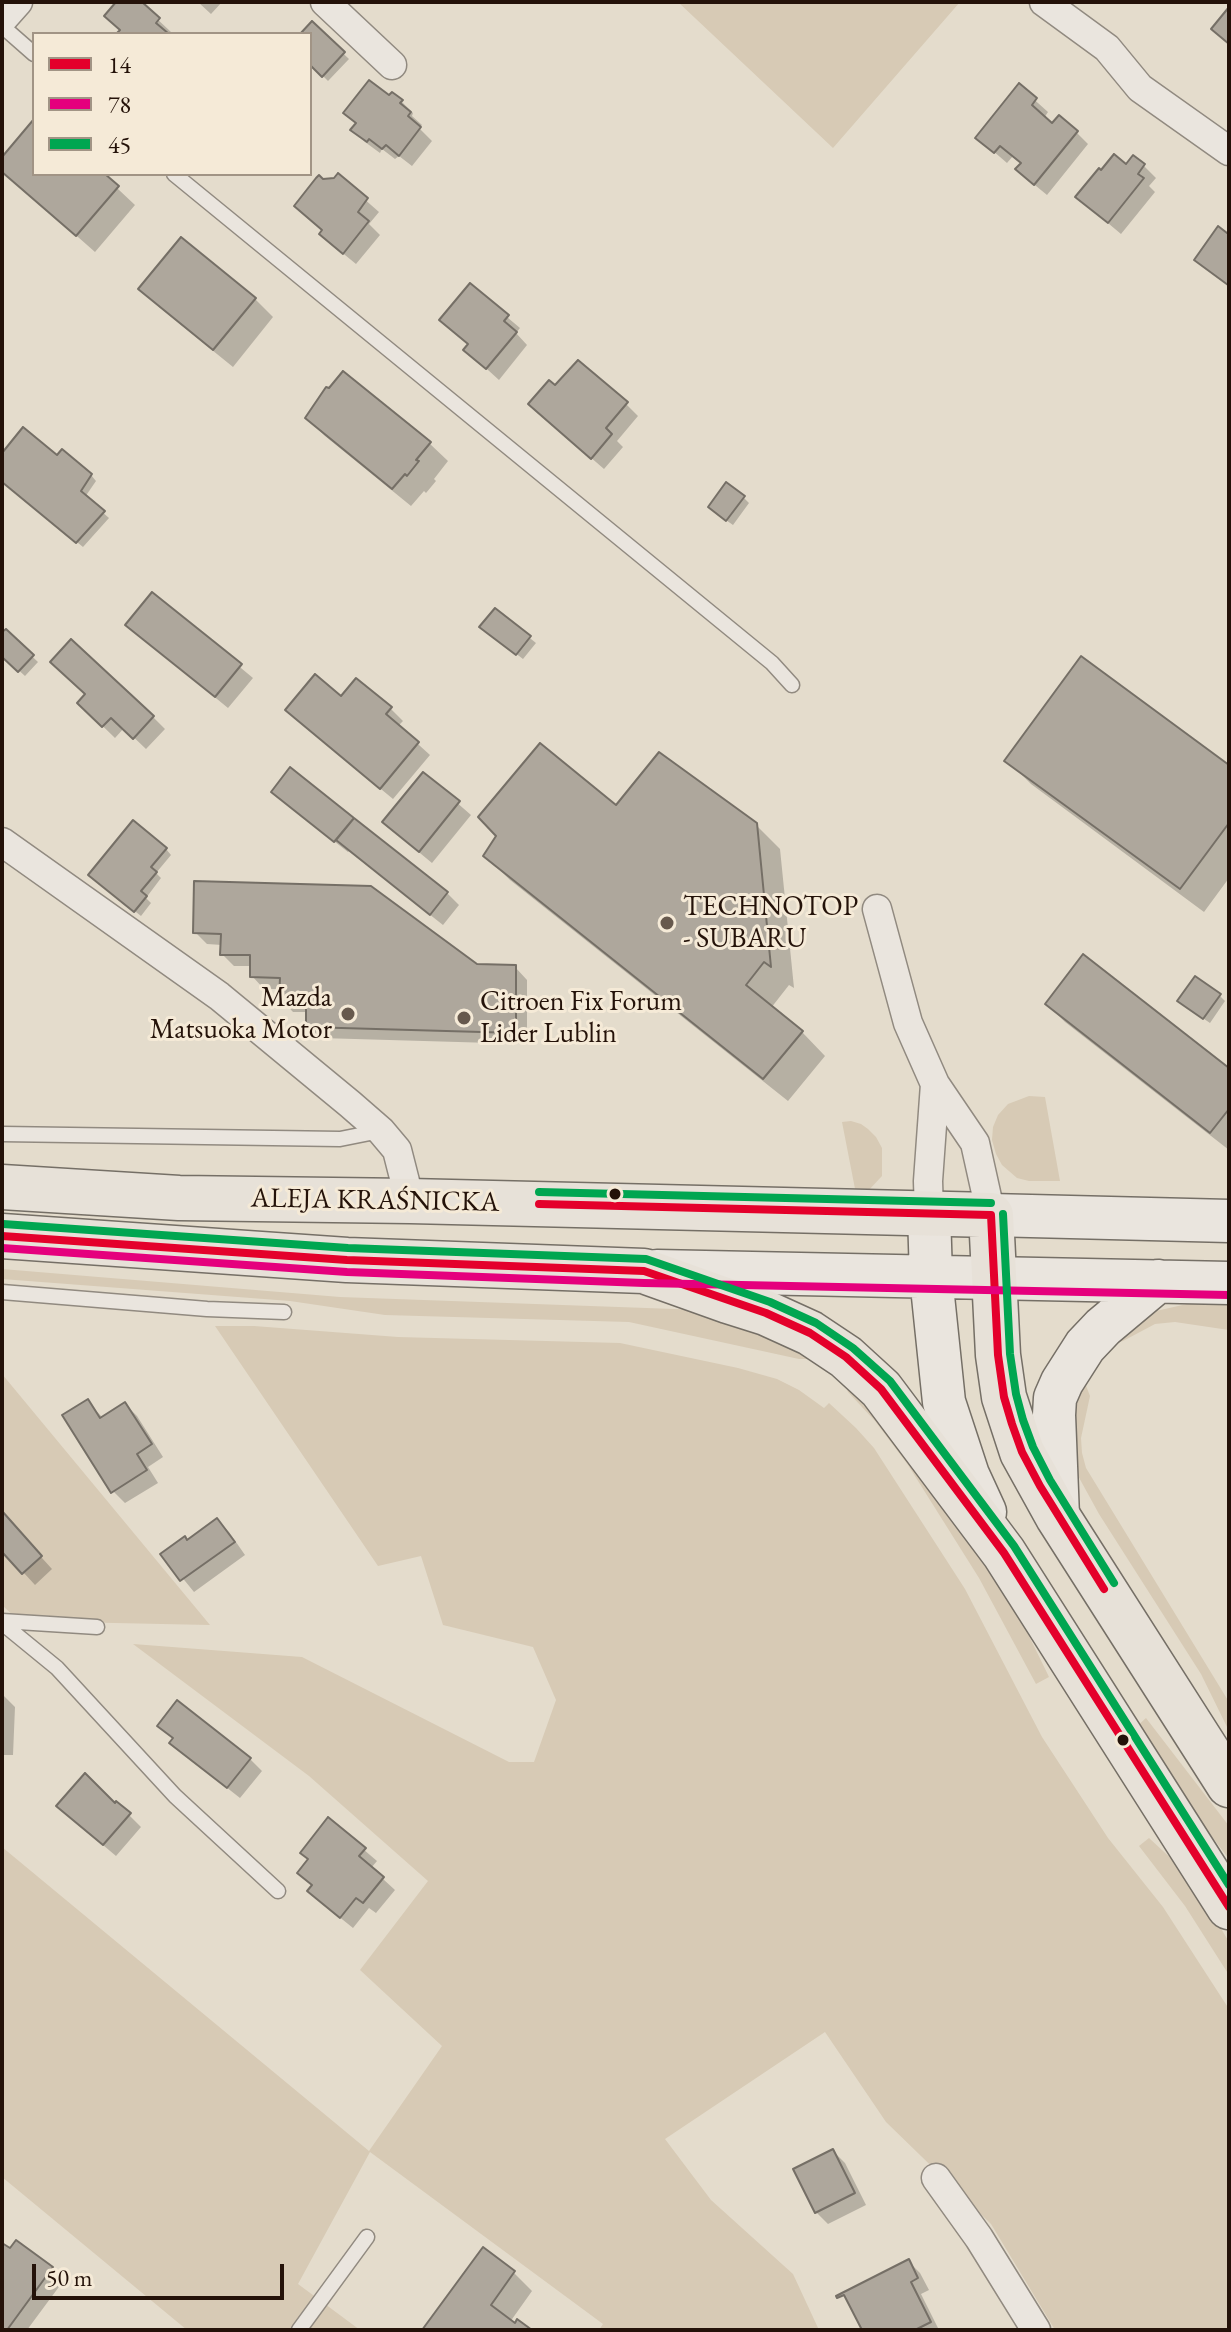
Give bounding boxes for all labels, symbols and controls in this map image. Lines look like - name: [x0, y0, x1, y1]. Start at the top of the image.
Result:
- legend: [32, 32, 312, 176]
- text: 14: [108, 49, 131, 80]
- text: 78: [108, 89, 131, 120]
- text: 45: [108, 129, 131, 160]
- place label: TECHNOTOP - SUBARU: [683, 890, 858, 956]
- marker: TECHNOTOP - SUBARU: [658, 914, 676, 932]
- place label: Mazda Matsuoka Motor: [150, 981, 332, 1047]
- place label: Citroen Fix Forum Lider Lublin: [480, 985, 682, 1051]
- marker: Mazda Matsuoka Motor: [339, 1005, 357, 1023]
- marker: Citroen Fix Forum Lider Lublin: [455, 1009, 473, 1027]
- street label: ALEJA KRAŚNICKA: [250, 1182, 500, 1220]
- unlabelled marker: [607, 1186, 623, 1202]
- unlabelled marker: [1115, 1732, 1131, 1748]
- scale bar: [36, 2248, 288, 2298]
- text: 50 m: [46, 2262, 93, 2293]

